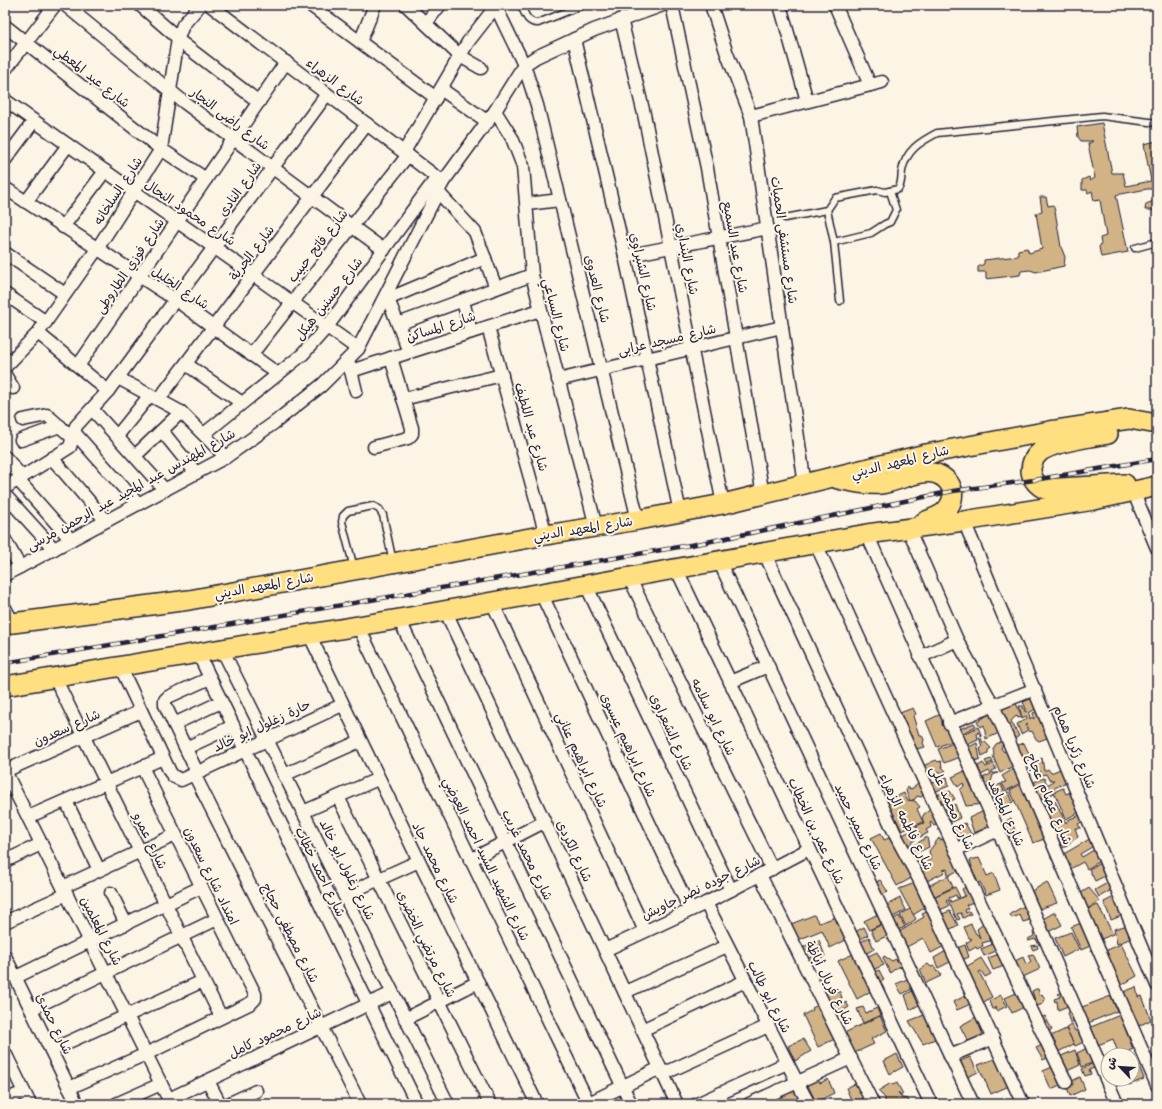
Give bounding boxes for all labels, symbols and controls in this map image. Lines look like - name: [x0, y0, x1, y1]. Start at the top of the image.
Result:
- street label: شارع عبد المعطي: [49, 42, 133, 114]
- street label: شارع الزهراء: [302, 54, 368, 110]
- street label: شارع راضى النجار: [186, 83, 273, 155]
- street label: شارع السلخانه: [89, 153, 147, 229]
- street label: شارع النادى: [214, 158, 266, 220]
- street label: شارع مستشفى الحميات: [766, 175, 802, 305]
- street label: شارع محمود النحال: [141, 176, 239, 250]
- street label: شارع عبد السميع: [717, 199, 752, 295]
- street label: شارع فاتح حبيب: [284, 206, 352, 286]
- street label: شارع فوزي الطاروطى: [91, 215, 169, 317]
- street label: شارع الحرية: [225, 222, 279, 284]
- street label: شارع البنداري: [671, 222, 703, 296]
- street label: شارع الشبراوي: [625, 231, 661, 313]
- street label: شارع العدوى: [580, 253, 614, 325]
- street label: شارع حسنين هيكل: [291, 254, 367, 344]
- street label: شارع الخليل: [148, 262, 212, 314]
- street label: شارع السباعي: [536, 276, 574, 354]
- street label: شارع المساكن: [404, 307, 478, 347]
- street label: شارع مسجد عرابى: [616, 320, 718, 360]
- street label: شارع عبد اللطيف: [510, 380, 552, 474]
- street label: شارع المهندس عبد المجيد عبد الرحمن مرسى: [23, 425, 239, 555]
- street label: شارع المعهد الديني: [849, 441, 951, 485]
- street label: شارع المعهد الديني: [532, 512, 634, 548]
- street label: شارع المعهد الديني: [213, 568, 315, 606]
- street label: شارع ابو سلامه: [686, 675, 740, 759]
- street label: شارع ابراهيم عيسوى: [595, 690, 660, 801]
- street label: شارع الشعراوى: [645, 691, 697, 773]
- street label: حارة زغلول ابو خالد: [210, 695, 314, 756]
- street label: شارع زكريا همام: [1047, 702, 1100, 792]
- street label: شارع سعدون: [31, 705, 103, 751]
- street label: شارع ابراهيم عناني: [549, 709, 611, 812]
- street label: شارع عصام عجاج: [1021, 750, 1076, 848]
- street label: شارع محمد على: [925, 763, 979, 853]
- street label: شارع فاطمه الزهراء: [875, 770, 937, 874]
- street label: شارع الشهيد السيد احمد العوضي: [437, 774, 534, 945]
- street label: شارع عمر بن الخطاب: [783, 775, 849, 887]
- street label: شارع المجاهد: [983, 777, 1029, 849]
- street label: شارع سمير حميد: [830, 781, 886, 873]
- street label: شارع محمد غريب: [497, 806, 557, 904]
- street label: شارع عمرو: [128, 809, 171, 872]
- street label: شارع زغلول ابو خالد: [315, 817, 379, 923]
- street label: شارع الكردى: [552, 817, 596, 885]
- street label: شارع محمد جاد: [407, 819, 463, 907]
- street label: امتداد شارع سعدون: [179, 824, 243, 928]
- street label: شارع احمد خطاب: [290, 824, 350, 920]
- street label: شارع جوده نصر جاويش: [639, 851, 763, 925]
- street label: شارع مصطفى حجاج: [257, 880, 323, 986]
- street label: شارع مرتضي الخضرى: [390, 887, 460, 1002]
- street label: شارع المعلمين: [76, 893, 126, 969]
- street label: شارع فريال أباظة: [801, 938, 857, 1028]
- street label: شارع ابو طالب: [743, 958, 795, 1036]
- street label: شارع حمدى: [31, 990, 77, 1058]
- street label: شارع محمود كامل: [225, 1003, 325, 1063]
- north arrow: [1100, 1047, 1140, 1087]
- text: ش: [1102, 1054, 1121, 1072]

